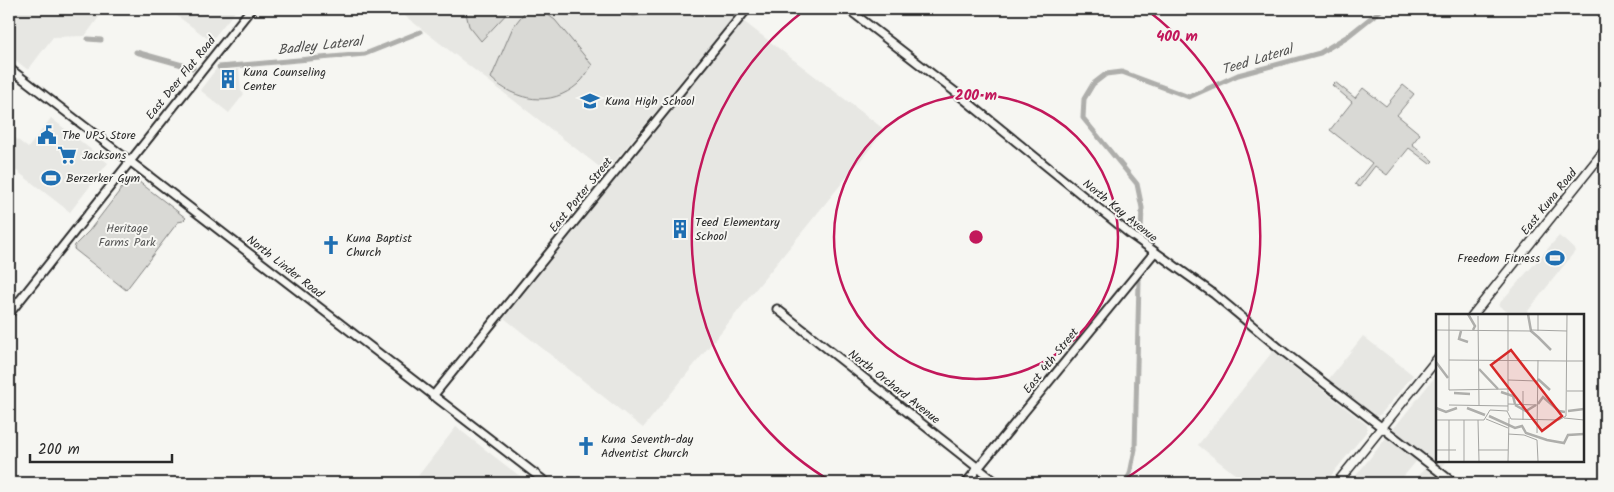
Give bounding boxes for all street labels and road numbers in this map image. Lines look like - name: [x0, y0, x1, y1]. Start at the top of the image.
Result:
- street label: East Deer Flat Road: [141, 31, 221, 124]
- street label: East Porter Street: [545, 153, 618, 237]
- street label: East Kuna Road: [1516, 164, 1582, 239]
- street label: North Kay Avenue: [1078, 175, 1162, 248]
- street label: North Linder Road: [242, 231, 328, 304]
- street label: East 4th Street: [1018, 324, 1084, 398]
- street label: North Orchard Avenue: [844, 345, 945, 429]

